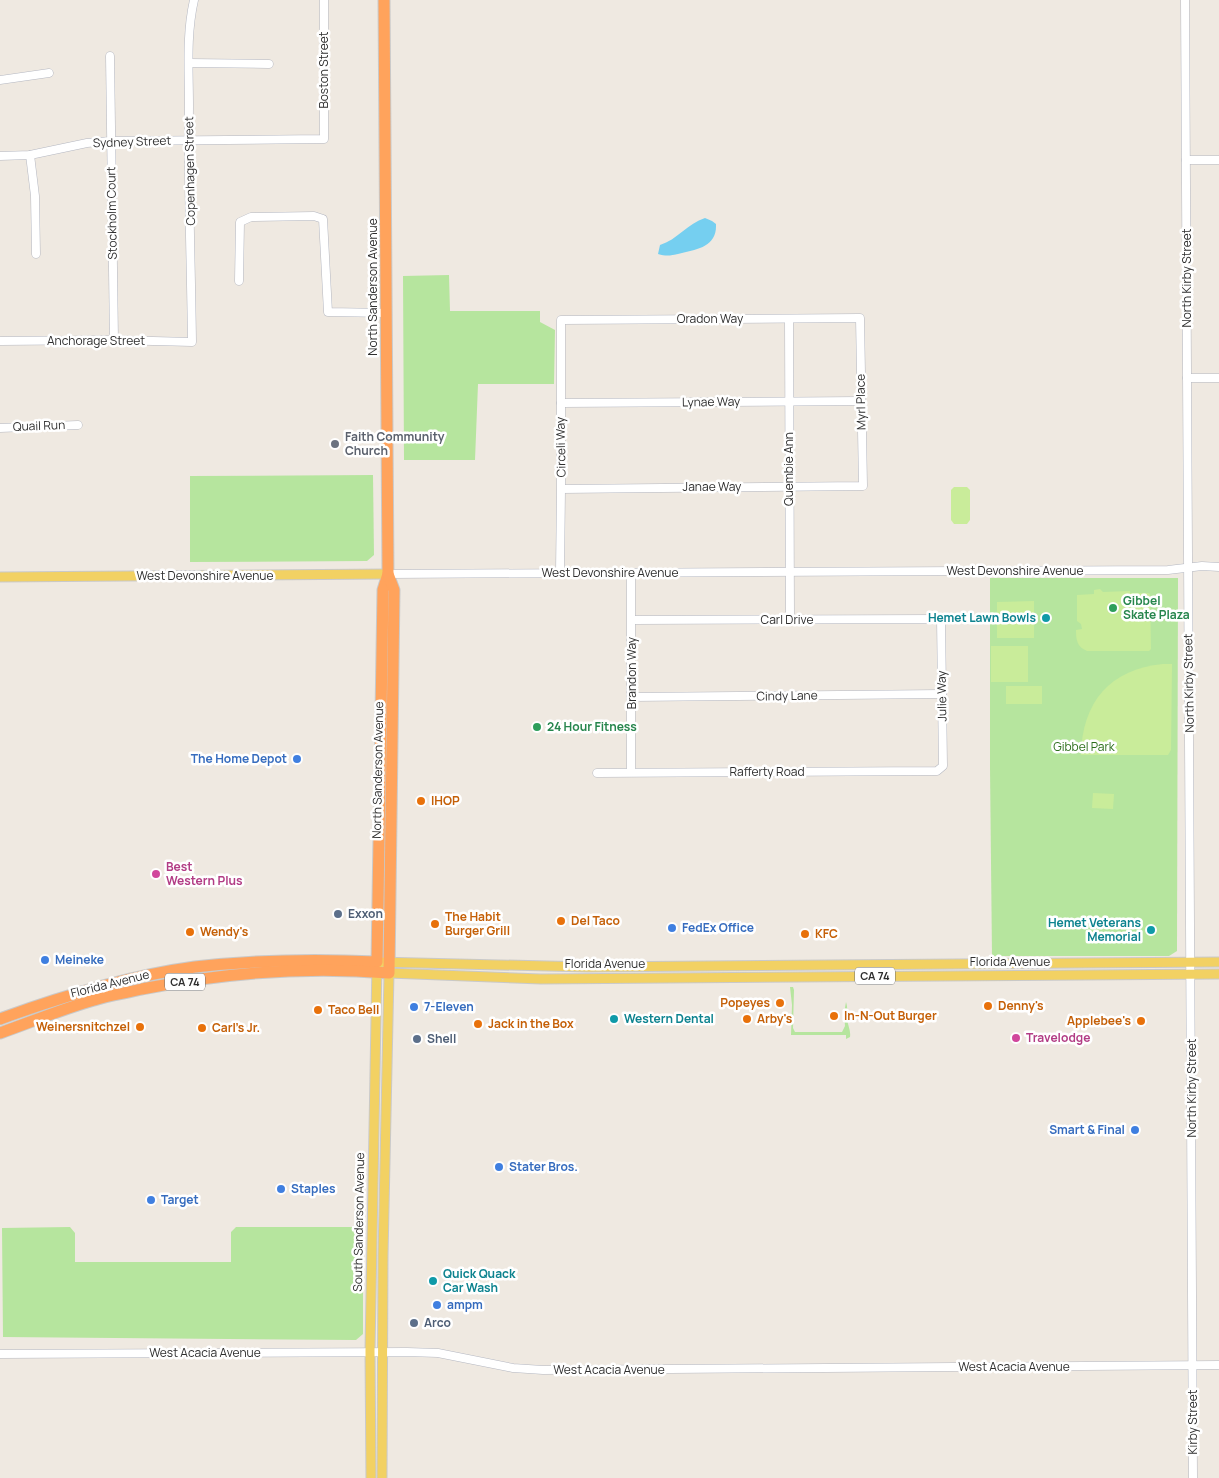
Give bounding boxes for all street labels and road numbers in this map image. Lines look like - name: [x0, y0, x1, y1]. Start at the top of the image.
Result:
- street label: Boston Street: [315, 31, 332, 109]
- street label: Copenhagen Street: [180, 116, 199, 226]
- street label: Sydney Street: [92, 132, 172, 151]
- street label: Stockholm Court: [102, 166, 121, 260]
- street label: North Sanderson Avenue: [364, 218, 381, 356]
- street label: North Kirby Street: [1178, 228, 1195, 327]
- street label: Oradon Way: [677, 310, 744, 327]
- street label: Anchorage Street: [47, 332, 145, 349]
- street label: Myrl Place: [852, 374, 869, 430]
- street label: Lynae Way: [682, 392, 741, 411]
- street label: Quail Run: [13, 416, 65, 435]
- street label: Circeli Way: [551, 416, 570, 477]
- street label: Quembie Ann: [780, 432, 797, 506]
- street label: Janae Way: [683, 478, 742, 495]
- street label: West Devonshire Avenue: [947, 562, 1083, 579]
- street label: West Devonshire Avenue: [542, 564, 678, 581]
- street label: West Devonshire Avenue: [137, 567, 273, 584]
- street label: Carl Drive: [761, 611, 813, 628]
- street label: North Kirby Street: [1179, 633, 1198, 733]
- street label: Brandon Way: [623, 636, 640, 709]
- street label: Julie Way: [933, 670, 950, 722]
- street label: Cindy Lane: [756, 686, 818, 705]
- street label: North Sanderson Avenue: [368, 701, 387, 839]
- street label: Rafferty Road: [729, 763, 805, 780]
- street label: Florida Avenue: [970, 953, 1050, 970]
- street label: Florida Avenue: [565, 955, 645, 972]
- street label: Florida Avenue: [69, 966, 151, 1001]
- road number: CA 74: [855, 968, 895, 984]
- road number: CA 74: [165, 974, 205, 990]
- street label: North Kirby Street: [1183, 1038, 1200, 1137]
- street label: South Sanderson Avenue: [349, 1152, 368, 1292]
- street label: West Acacia Avenue: [149, 1344, 261, 1361]
- street label: West Acacia Avenue: [958, 1358, 1070, 1375]
- street label: West Acacia Avenue: [553, 1361, 665, 1378]
- street label: Kirby Street: [1184, 1389, 1201, 1455]

